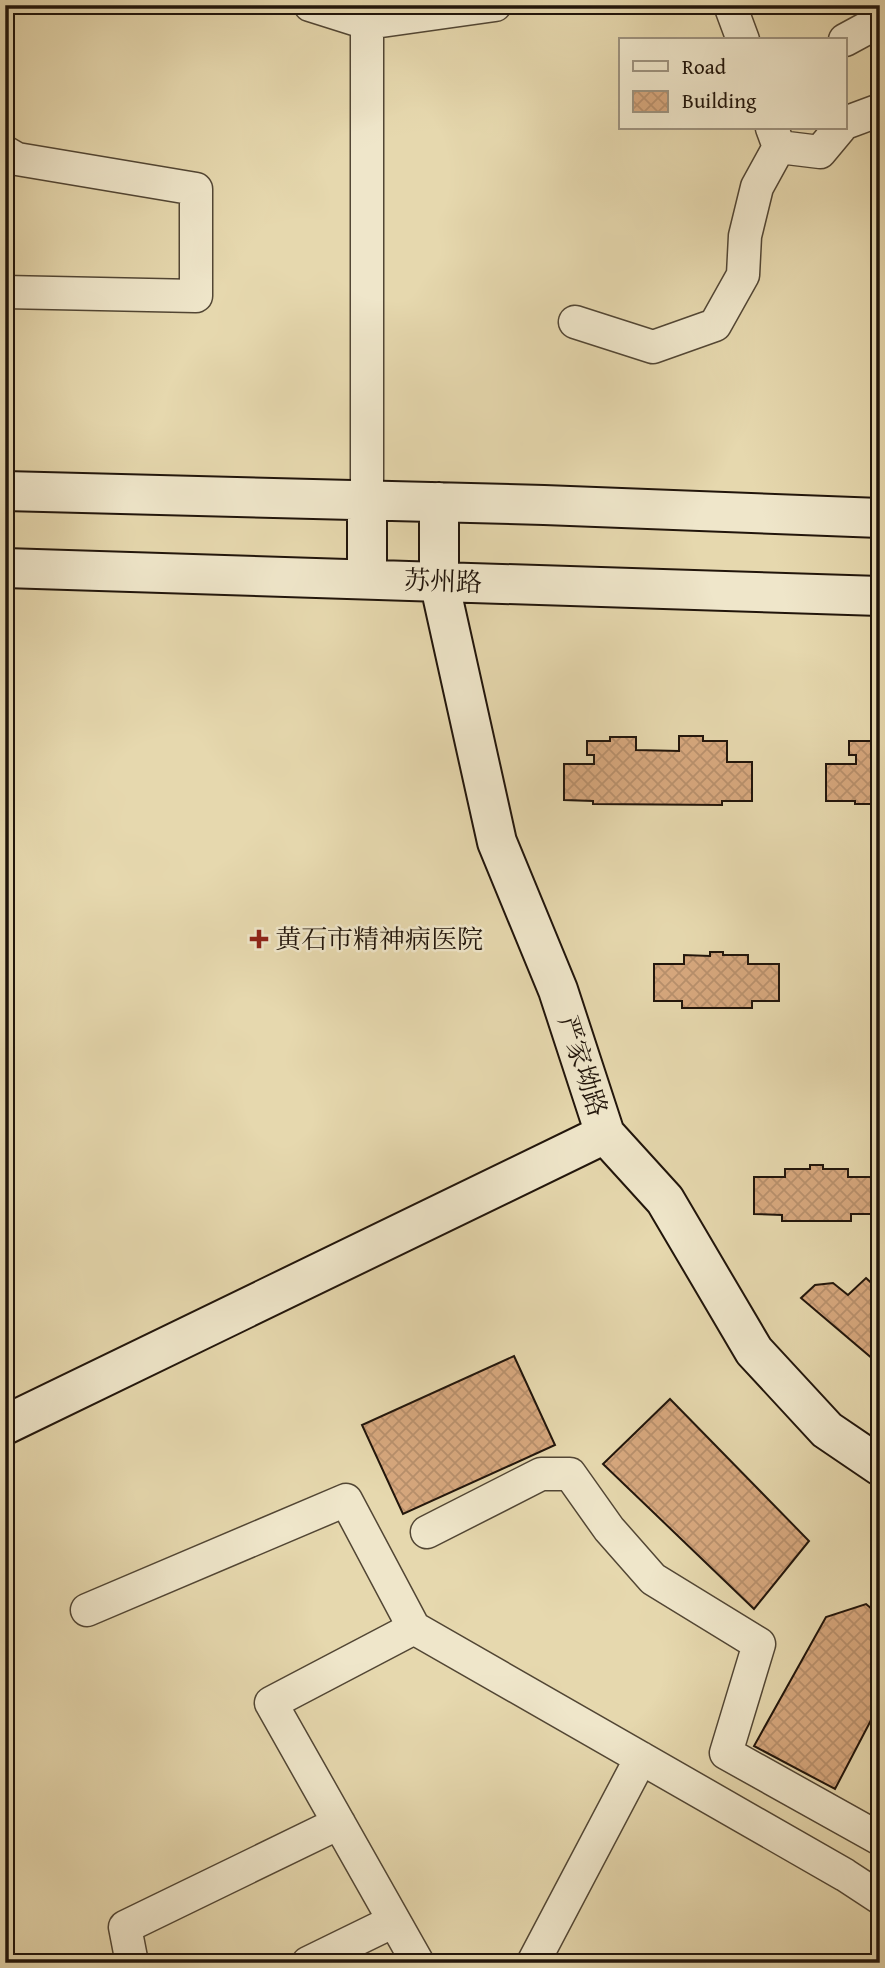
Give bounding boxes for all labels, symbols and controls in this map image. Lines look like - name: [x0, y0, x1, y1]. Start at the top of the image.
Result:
- legend: [619, 38, 846, 130]
- text: Road: [682, 51, 727, 82]
- text: Building: [682, 85, 757, 116]
- street label: 苏州路: [403, 560, 483, 601]
- place label: 黄石市精神病医院: [275, 919, 483, 958]
- marker: 黄石市精神病医院: [249, 929, 269, 949]
- street label: 严家坳路: [549, 1010, 618, 1121]

